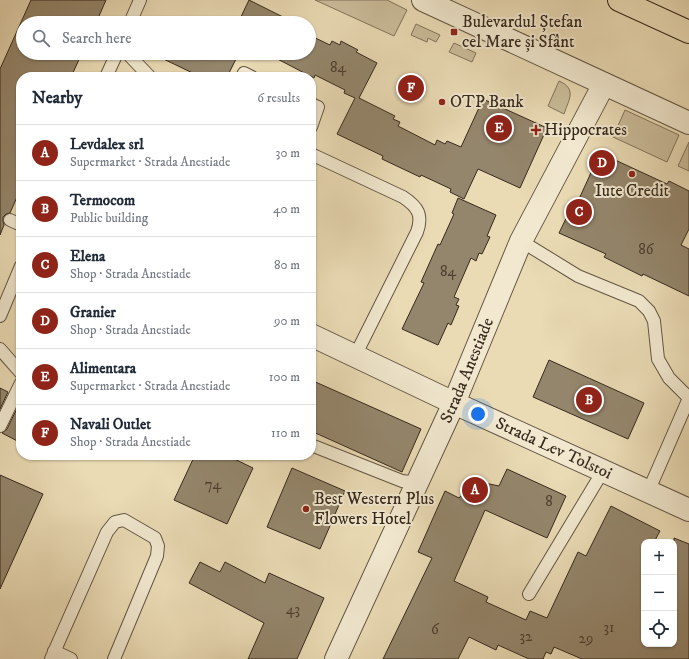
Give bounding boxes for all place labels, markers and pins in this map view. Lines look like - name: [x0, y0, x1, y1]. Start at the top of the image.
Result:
- place label: Bulevardul Ștefan cel Mare și Sfânt: [462, 11, 583, 53]
- marker: Bulevardul Ștefan cel Mare și Sfânt: [449, 27, 459, 37]
- pin: F: [398, 73, 424, 103]
- place label: OTP Bank: [450, 91, 524, 113]
- marker: OTP Bank: [437, 97, 447, 107]
- pin: E: [486, 113, 512, 143]
- place label: Hippocrates: [544, 119, 627, 141]
- marker: Hippocrates: [531, 125, 541, 135]
- pin: D: [589, 148, 615, 178]
- marker: Iute Credit: [627, 169, 637, 179]
- place label: Iute Credit: [595, 180, 670, 202]
- pin: C: [566, 197, 592, 227]
- pin: B: [576, 385, 602, 415]
- pin: A: [462, 475, 488, 505]
- place label: Best Western Plus Flowers Hotel: [314, 488, 434, 530]
- marker: Best Western Plus Flowers Hotel: [301, 504, 311, 514]

